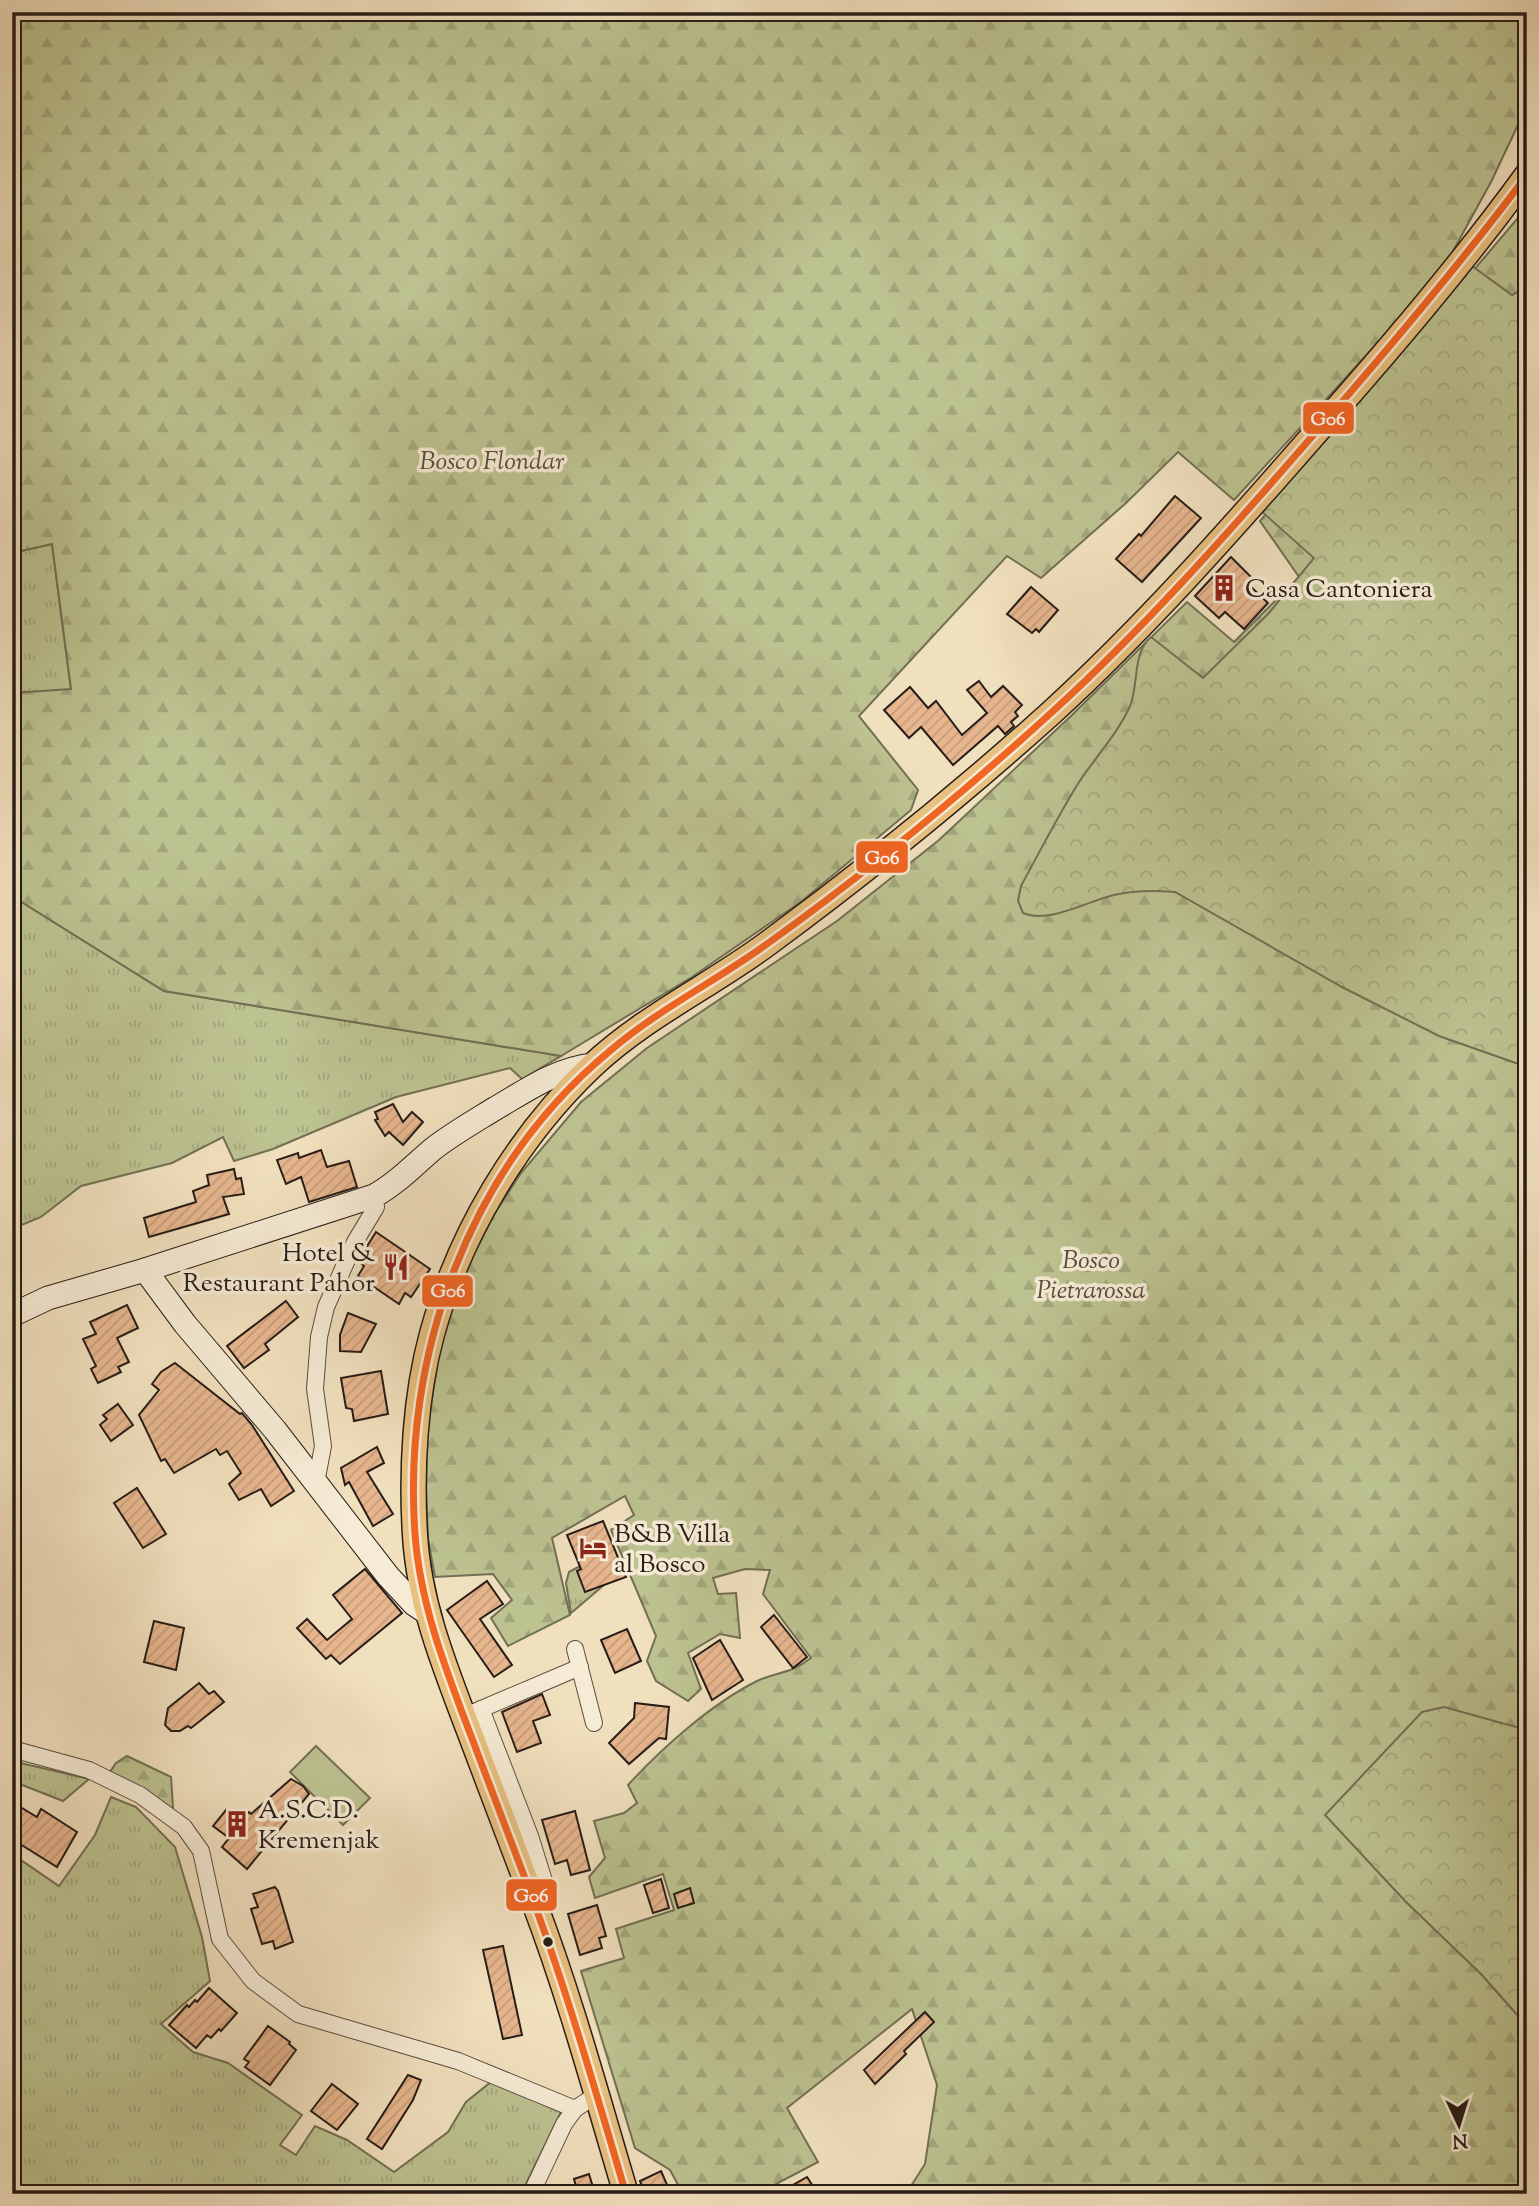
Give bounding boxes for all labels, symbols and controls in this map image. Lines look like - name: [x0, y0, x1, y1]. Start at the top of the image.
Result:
- line badge: G06: [1302, 401, 1355, 435]
- text: G06: [1310, 407, 1346, 434]
- park label: Bosco Flondar: [420, 444, 564, 481]
- place label: Casa Cantoniera: [1245, 572, 1433, 609]
- building icon: Casa Cantoniera: [1209, 573, 1239, 603]
- line badge: G06: [855, 840, 909, 874]
- text: G06: [864, 846, 900, 873]
- place label: Hotel & Restaurant Pahor: [183, 1236, 375, 1303]
- park label: Bosco Pietrarossa: [1037, 1243, 1146, 1310]
- restaurant icon: Hotel & Restaurant Pahor: [381, 1252, 411, 1282]
- line badge: G06: [421, 1274, 474, 1308]
- text: G06: [430, 1279, 466, 1306]
- place label: B&B Villa al Bosco: [614, 1517, 730, 1584]
- hotel icon: B&B Villa al Bosco: [578, 1533, 608, 1563]
- place label: A.S.C.D. Kremenjak: [258, 1793, 380, 1860]
- building icon: A.S.C.D. Kremenjak: [222, 1809, 252, 1839]
- line badge: G06: [505, 1878, 558, 1912]
- text: G06: [513, 1884, 549, 1911]
- unlabelled marker: [541, 1935, 555, 1949]
- north arrow: [1424, 2090, 1494, 2160]
- text: N: [1452, 2125, 1469, 2153]

